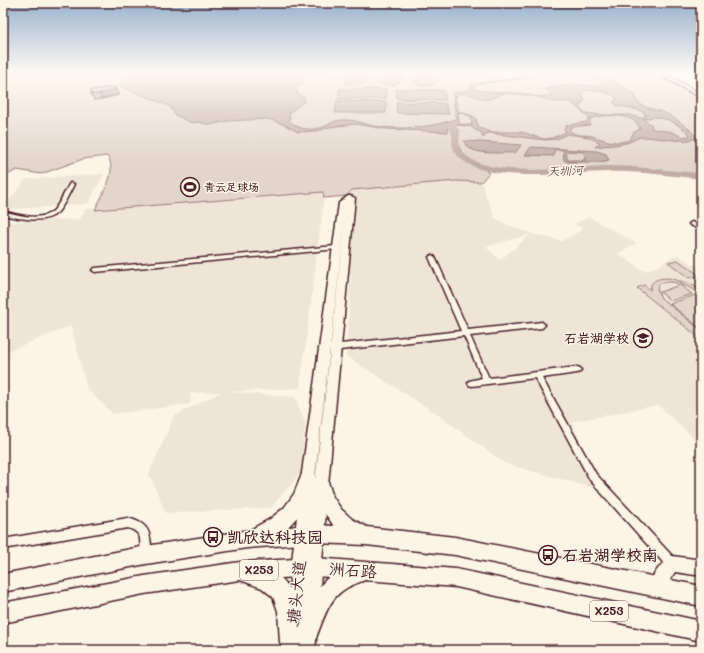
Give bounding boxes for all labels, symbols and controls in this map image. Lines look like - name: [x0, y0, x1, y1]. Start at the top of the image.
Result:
- water label: 天圳河: [547, 161, 585, 179]
- sports icon: 青云足球场: [179, 176, 201, 198]
- place label: 青云足球场: [204, 179, 259, 194]
- school or university icon: 石岩湖学校: [632, 327, 654, 349]
- place label: 石岩湖学校: [564, 329, 629, 346]
- bus stop icon: 凯欣达科技园: [202, 526, 224, 548]
- place label: 凯欣达科技园: [227, 526, 323, 547]
- bus stop icon: 石岩湖学校南: [537, 544, 559, 566]
- place label: 石岩湖学校南: [562, 544, 658, 565]
- street label: 洲石路: [328, 557, 378, 582]
- street label: 塘头大道: [282, 559, 309, 625]
- road number: X253: [240, 560, 278, 580]
- road number: X253: [590, 601, 628, 621]

